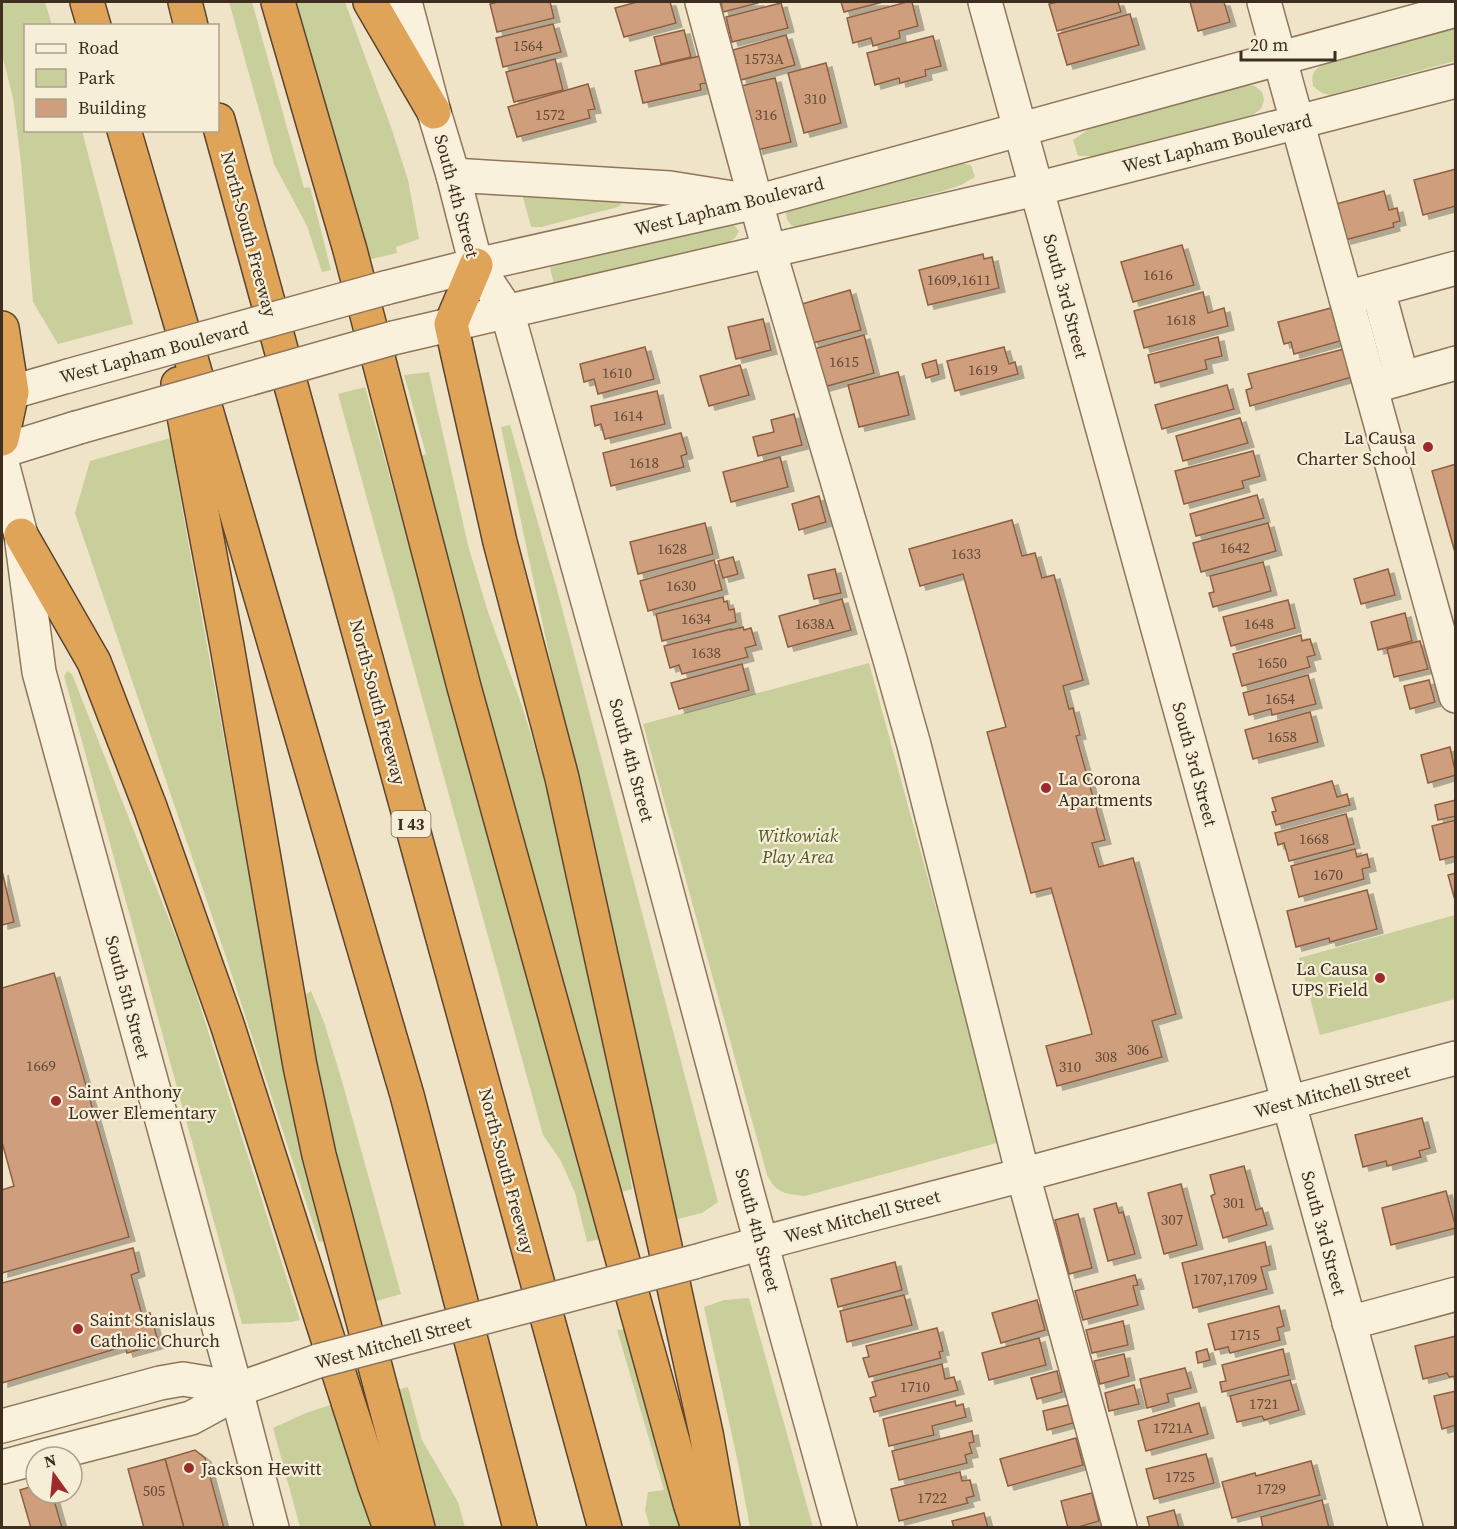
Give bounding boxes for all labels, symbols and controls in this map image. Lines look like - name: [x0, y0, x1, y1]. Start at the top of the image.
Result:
- legend: [24, 24, 219, 132]
- scale bar: [1241, 24, 1336, 62]
- text: 20 m: [1250, 32, 1288, 57]
- text: Road: [78, 35, 119, 60]
- house number: 1564: [513, 35, 543, 56]
- house number: 1573A: [744, 48, 784, 69]
- text: Park: [78, 65, 115, 90]
- house number: 310: [804, 88, 826, 109]
- text: Building: [78, 95, 146, 120]
- house number: 1572: [535, 104, 565, 125]
- house number: 316: [755, 104, 777, 125]
- street label: West Lapham Boulevard: [1120, 107, 1314, 179]
- street label: South 4th Street: [429, 132, 486, 261]
- street label: North-South Freeway: [215, 148, 283, 320]
- street label: West Lapham Boulevard: [632, 170, 826, 242]
- street label: South 3rd Street: [1037, 231, 1095, 361]
- house number: 1616: [1143, 264, 1173, 285]
- house number: 1609,1611: [927, 269, 991, 290]
- house number: 1618: [1166, 309, 1196, 330]
- street label: West Lapham Boulevard: [57, 315, 251, 389]
- house number: 1615: [829, 351, 859, 372]
- house number: 1619: [968, 359, 998, 380]
- house number: 1610: [602, 362, 632, 383]
- house number: 1614: [613, 405, 643, 426]
- place label: La Causa Charter School: [1296, 425, 1417, 471]
- marker: La Causa Charter School: [1421, 440, 1435, 454]
- house number: 1618: [629, 452, 659, 473]
- house number: 1642: [1220, 537, 1250, 558]
- house number: 1628: [657, 538, 687, 559]
- house number: 1633: [951, 543, 981, 564]
- house number: 1630: [666, 575, 696, 596]
- house number: 1634: [681, 608, 711, 629]
- house number: 1638A: [795, 613, 835, 634]
- house number: 1648: [1244, 613, 1274, 634]
- street label: North-South Freeway: [344, 616, 412, 788]
- house number: 1638: [691, 642, 721, 663]
- house number: 1650: [1257, 652, 1287, 673]
- house number: 1654: [1265, 688, 1295, 709]
- street label: South 4th Street: [604, 696, 661, 825]
- street label: South 3rd Street: [1166, 699, 1224, 829]
- house number: 1658: [1267, 726, 1297, 747]
- place label: La Corona Apartments: [1058, 766, 1153, 812]
- marker: La Corona Apartments: [1039, 781, 1053, 795]
- road number: I 43: [392, 811, 430, 837]
- park label: Witkowiak Play Area: [758, 823, 839, 869]
- house number: 1668: [1299, 828, 1329, 849]
- house number: 1670: [1313, 864, 1343, 885]
- street label: South 5th Street: [100, 933, 157, 1062]
- place label: La Causa UPS Field: [1291, 956, 1369, 1002]
- marker: La Causa UPS Field: [1373, 971, 1387, 985]
- house number: 306: [1127, 1039, 1149, 1060]
- house number: 308: [1095, 1046, 1117, 1067]
- house number: 1669: [26, 1055, 56, 1076]
- house number: 310: [1059, 1056, 1081, 1077]
- street label: West Mitchell Street: [1251, 1058, 1413, 1124]
- place label: Saint Anthony Lower Elementary: [68, 1079, 217, 1125]
- street label: North-South Freeway: [473, 1085, 541, 1257]
- marker: Saint Anthony Lower Elementary: [49, 1094, 63, 1108]
- street label: South 4th Street: [730, 1166, 787, 1295]
- street label: South 3rd Street: [1295, 1168, 1353, 1298]
- street label: West Mitchell Street: [781, 1183, 943, 1249]
- house number: 301: [1223, 1192, 1245, 1213]
- house number: 307: [1161, 1209, 1183, 1230]
- house number: 1707,1709: [1193, 1268, 1257, 1289]
- place label: Saint Stanislaus Catholic Church: [90, 1307, 220, 1353]
- street label: West Mitchell Street: [312, 1309, 474, 1375]
- marker: Saint Stanislaus Catholic Church: [71, 1322, 85, 1336]
- house number: 1715: [1230, 1324, 1260, 1345]
- house number: 1710: [900, 1376, 930, 1397]
- house number: 1721: [1249, 1393, 1279, 1414]
- house number: 1721A: [1153, 1417, 1193, 1438]
- north arrow: [24, 1445, 84, 1505]
- text: N: [42, 1448, 59, 1473]
- place label: Jackson Hewitt: [200, 1456, 321, 1481]
- marker: Jackson Hewitt: [182, 1461, 196, 1475]
- house number: 1725: [1165, 1466, 1195, 1487]
- house number: 1729: [1256, 1478, 1286, 1499]
- house number: 505: [143, 1480, 165, 1501]
- house number: 1722: [917, 1487, 947, 1508]

